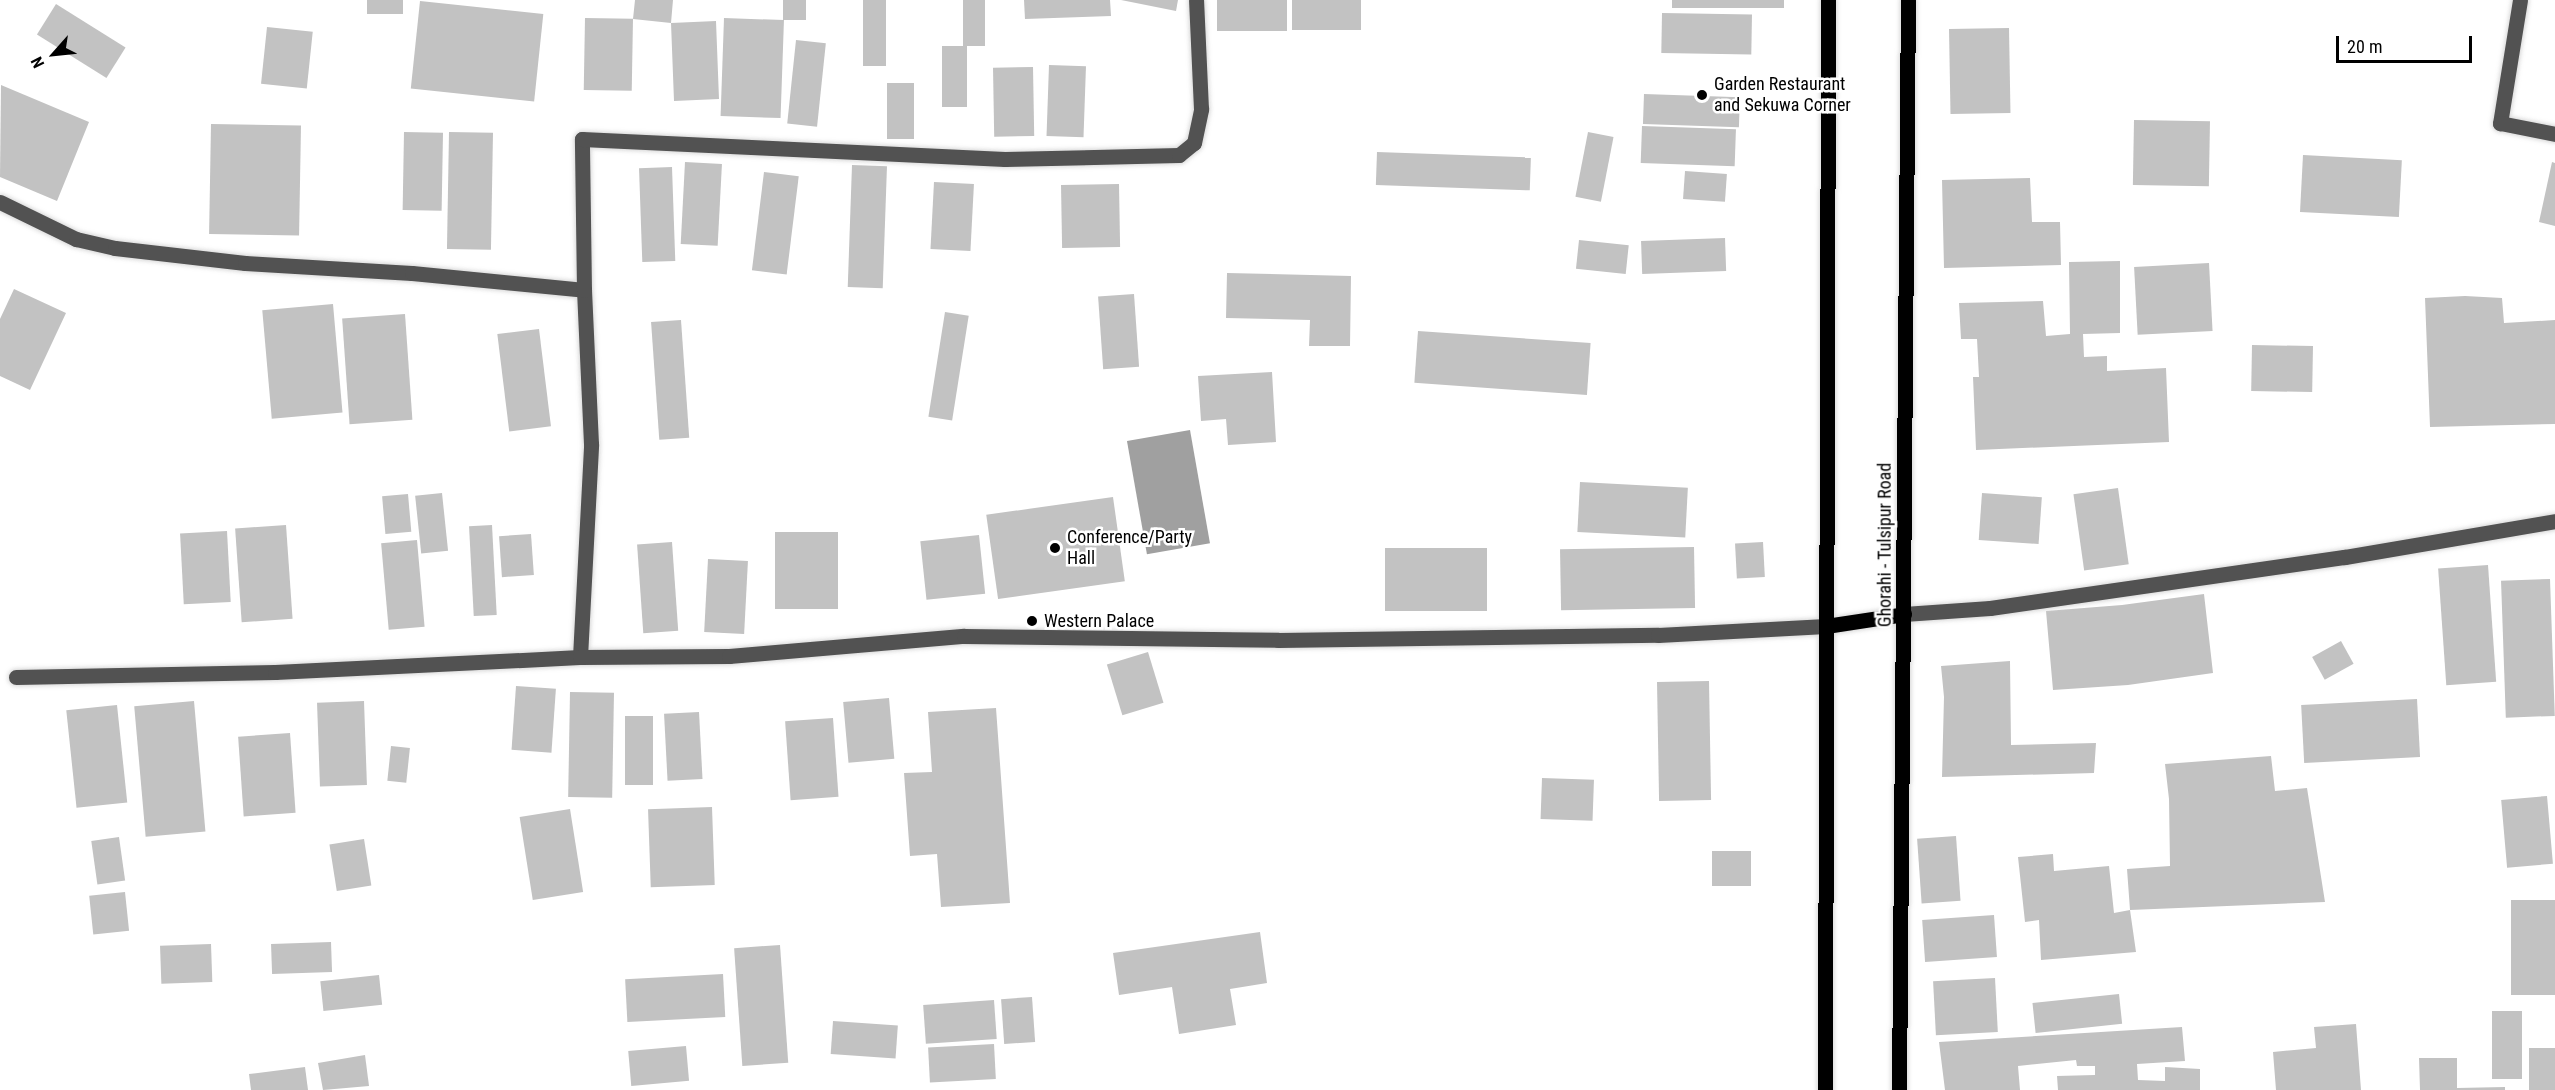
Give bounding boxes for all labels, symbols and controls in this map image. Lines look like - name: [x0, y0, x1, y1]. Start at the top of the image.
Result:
- north arrow: [24, 24, 84, 84]
- scale bar: [2339, 24, 2476, 62]
- text: 20 m: [2347, 36, 2382, 57]
- text: N: [27, 54, 48, 71]
- place label: Garden Restaurant and Sekuwa Corner: [1714, 74, 1851, 116]
- marker: Garden Restaurant and Sekuwa Corner: [1695, 88, 1709, 102]
- street label: Ghorahi - Tulsipur Road: [1874, 463, 1896, 627]
- place label: Conference/Party Hall: [1067, 527, 1192, 570]
- marker: Conference/Party Hall: [1048, 541, 1062, 555]
- place label: Western Palace: [1044, 610, 1154, 632]
- marker: Western Palace: [1025, 614, 1039, 628]

